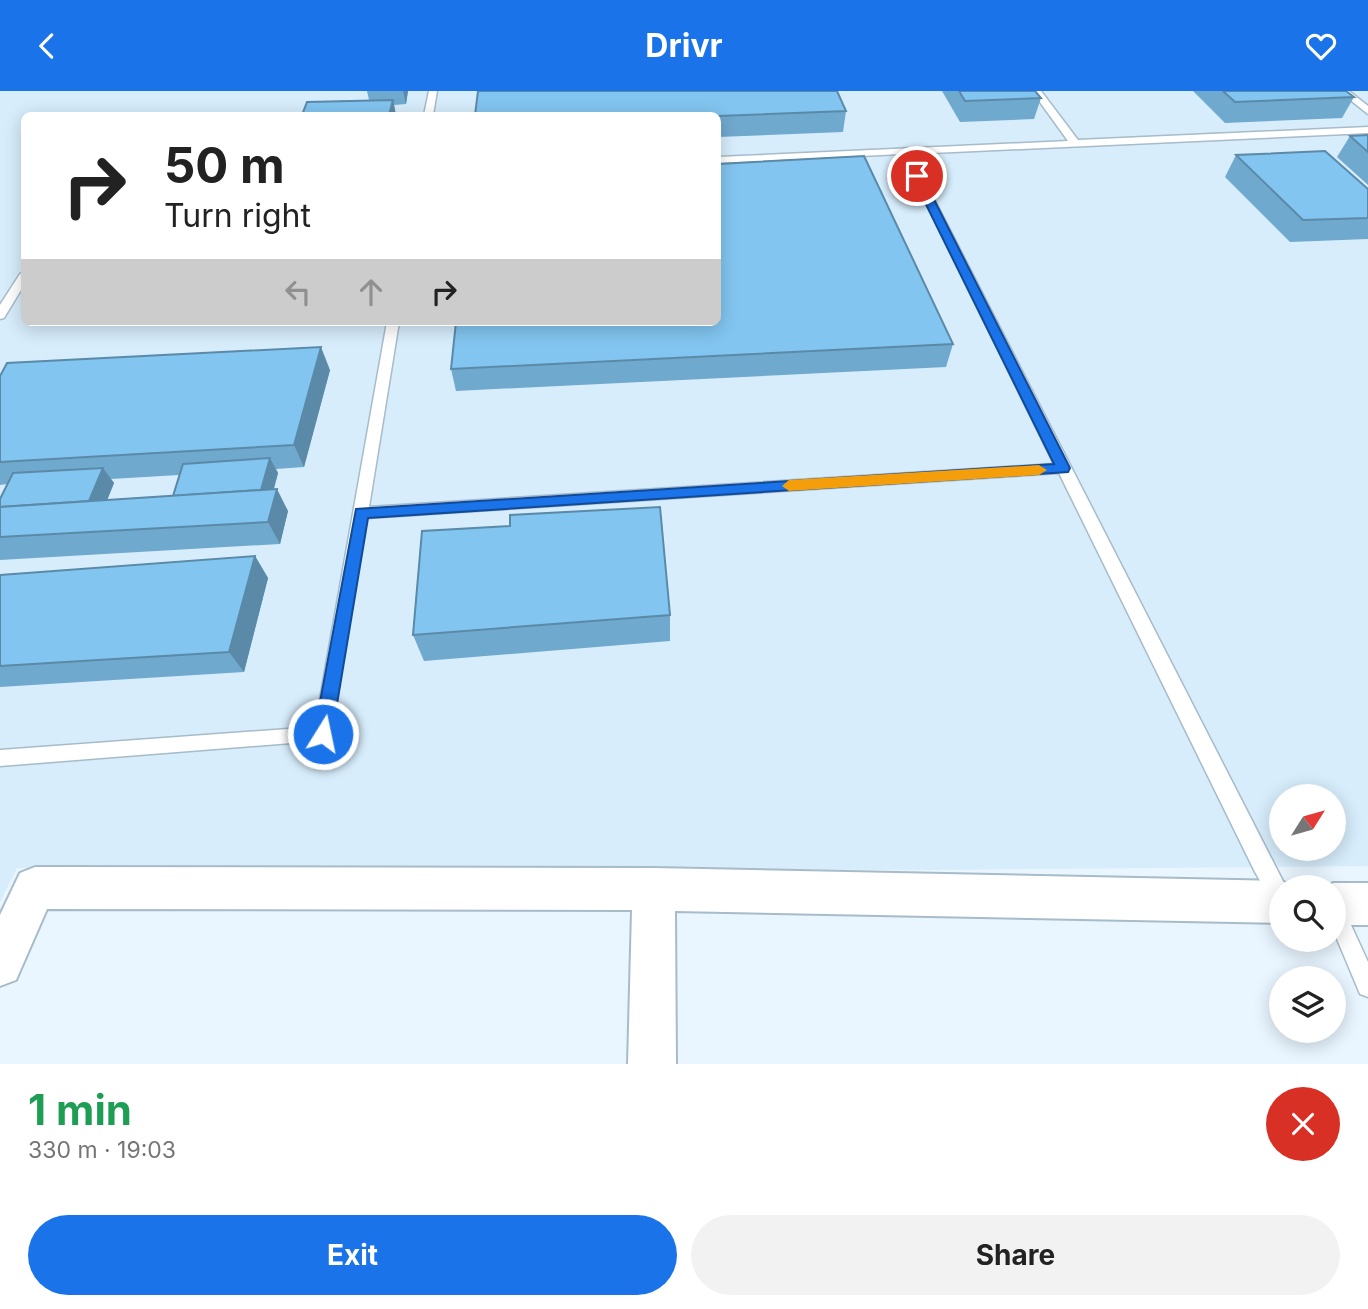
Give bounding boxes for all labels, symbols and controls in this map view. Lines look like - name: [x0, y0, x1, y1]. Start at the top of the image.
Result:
- text: Drivr: [645, 26, 723, 65]
- icon: back: [28, 27, 66, 65]
- icon: heart: [1302, 27, 1340, 65]
- text: 50 m: [164, 136, 285, 195]
- icon: right: [49, 140, 140, 231]
- pin: [887, 146, 947, 206]
- icon: arrive: [898, 157, 936, 195]
- text: Turn right: [164, 196, 311, 235]
- icon: left: [279, 273, 317, 311]
- icon: ahead: [352, 273, 390, 311]
- icon: right: [425, 273, 463, 311]
- position arrow: [286, 697, 360, 771]
- north arrow: [1269, 784, 1346, 861]
- map controls: [1269, 784, 1346, 1043]
- button: search: [1269, 875, 1346, 952]
- button: layers: [1269, 966, 1346, 1043]
- text: 1 min: [28, 1084, 132, 1135]
- button: close: [1266, 1087, 1340, 1161]
- text: 330 m · 19:03: [28, 1136, 176, 1164]
- button: Exit: [28, 1215, 677, 1295]
- button: Share: [691, 1215, 1340, 1295]

